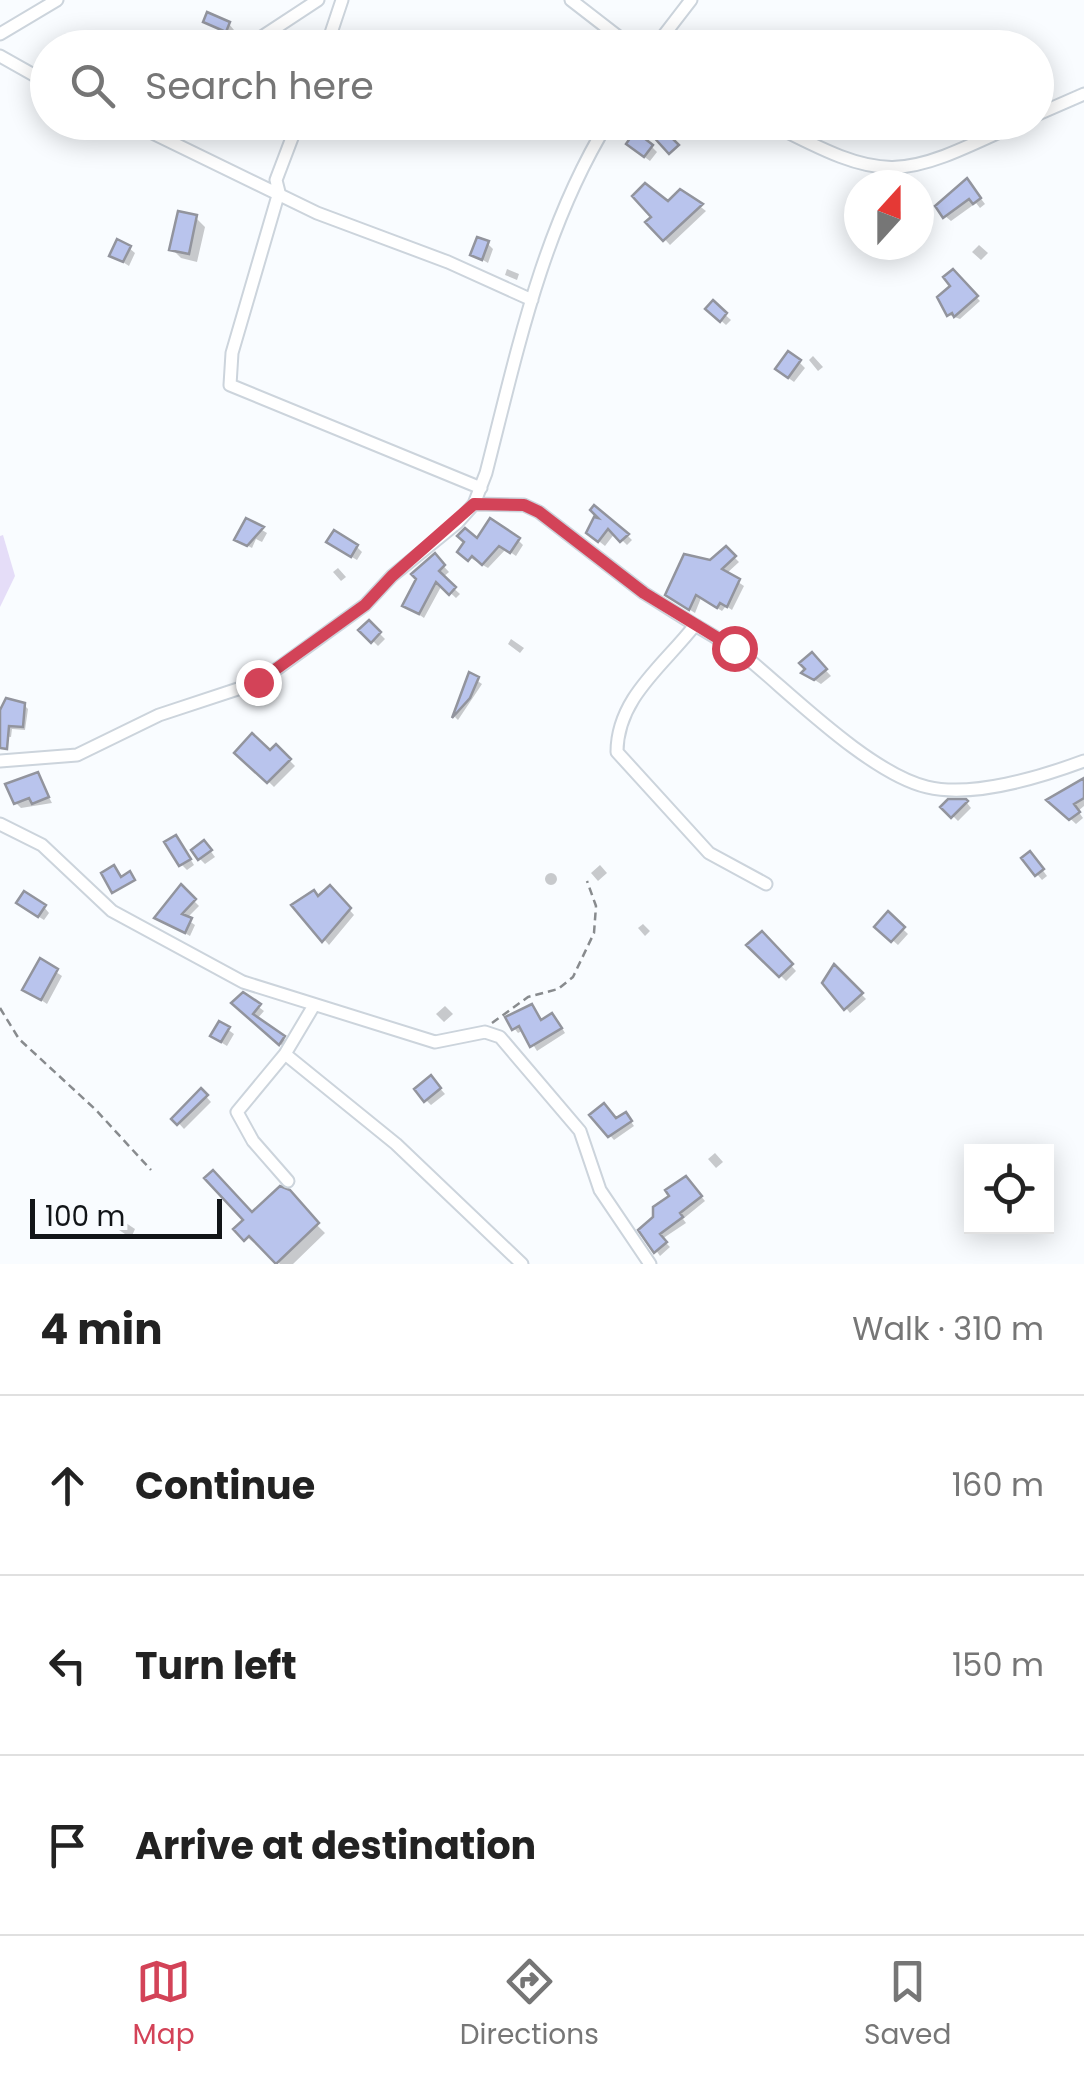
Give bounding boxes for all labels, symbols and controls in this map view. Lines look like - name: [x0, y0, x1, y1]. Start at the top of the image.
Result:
- search box: [30, 30, 1054, 140]
- icon: search: [65, 58, 120, 113]
- text: Search here: [145, 59, 374, 112]
- north arrow: [844, 170, 934, 260]
- route start: [712, 626, 758, 672]
- route end: [236, 660, 282, 706]
- map controls: [964, 1144, 1054, 1234]
- button: locate: [964, 1144, 1054, 1234]
- scale bar: [30, 1194, 222, 1238]
- text: 100 m: [45, 1197, 125, 1236]
- text: 4 min: [40, 1300, 163, 1359]
- text: Walk · 310 m: [852, 1306, 1044, 1351]
- icon: ahead: [40, 1458, 95, 1513]
- text: Continue: [135, 1459, 315, 1512]
- text: 160 m: [952, 1462, 1044, 1507]
- icon: left: [40, 1638, 95, 1693]
- text: Turn left: [135, 1639, 297, 1692]
- text: 150 m: [952, 1642, 1044, 1687]
- icon: arrive: [40, 1818, 95, 1873]
- text: Arrive at destination: [135, 1819, 536, 1872]
- tab: Map: [133, 1954, 195, 2056]
- tab: Directions: [460, 1954, 599, 2056]
- tab: Saved: [864, 1954, 951, 2056]

